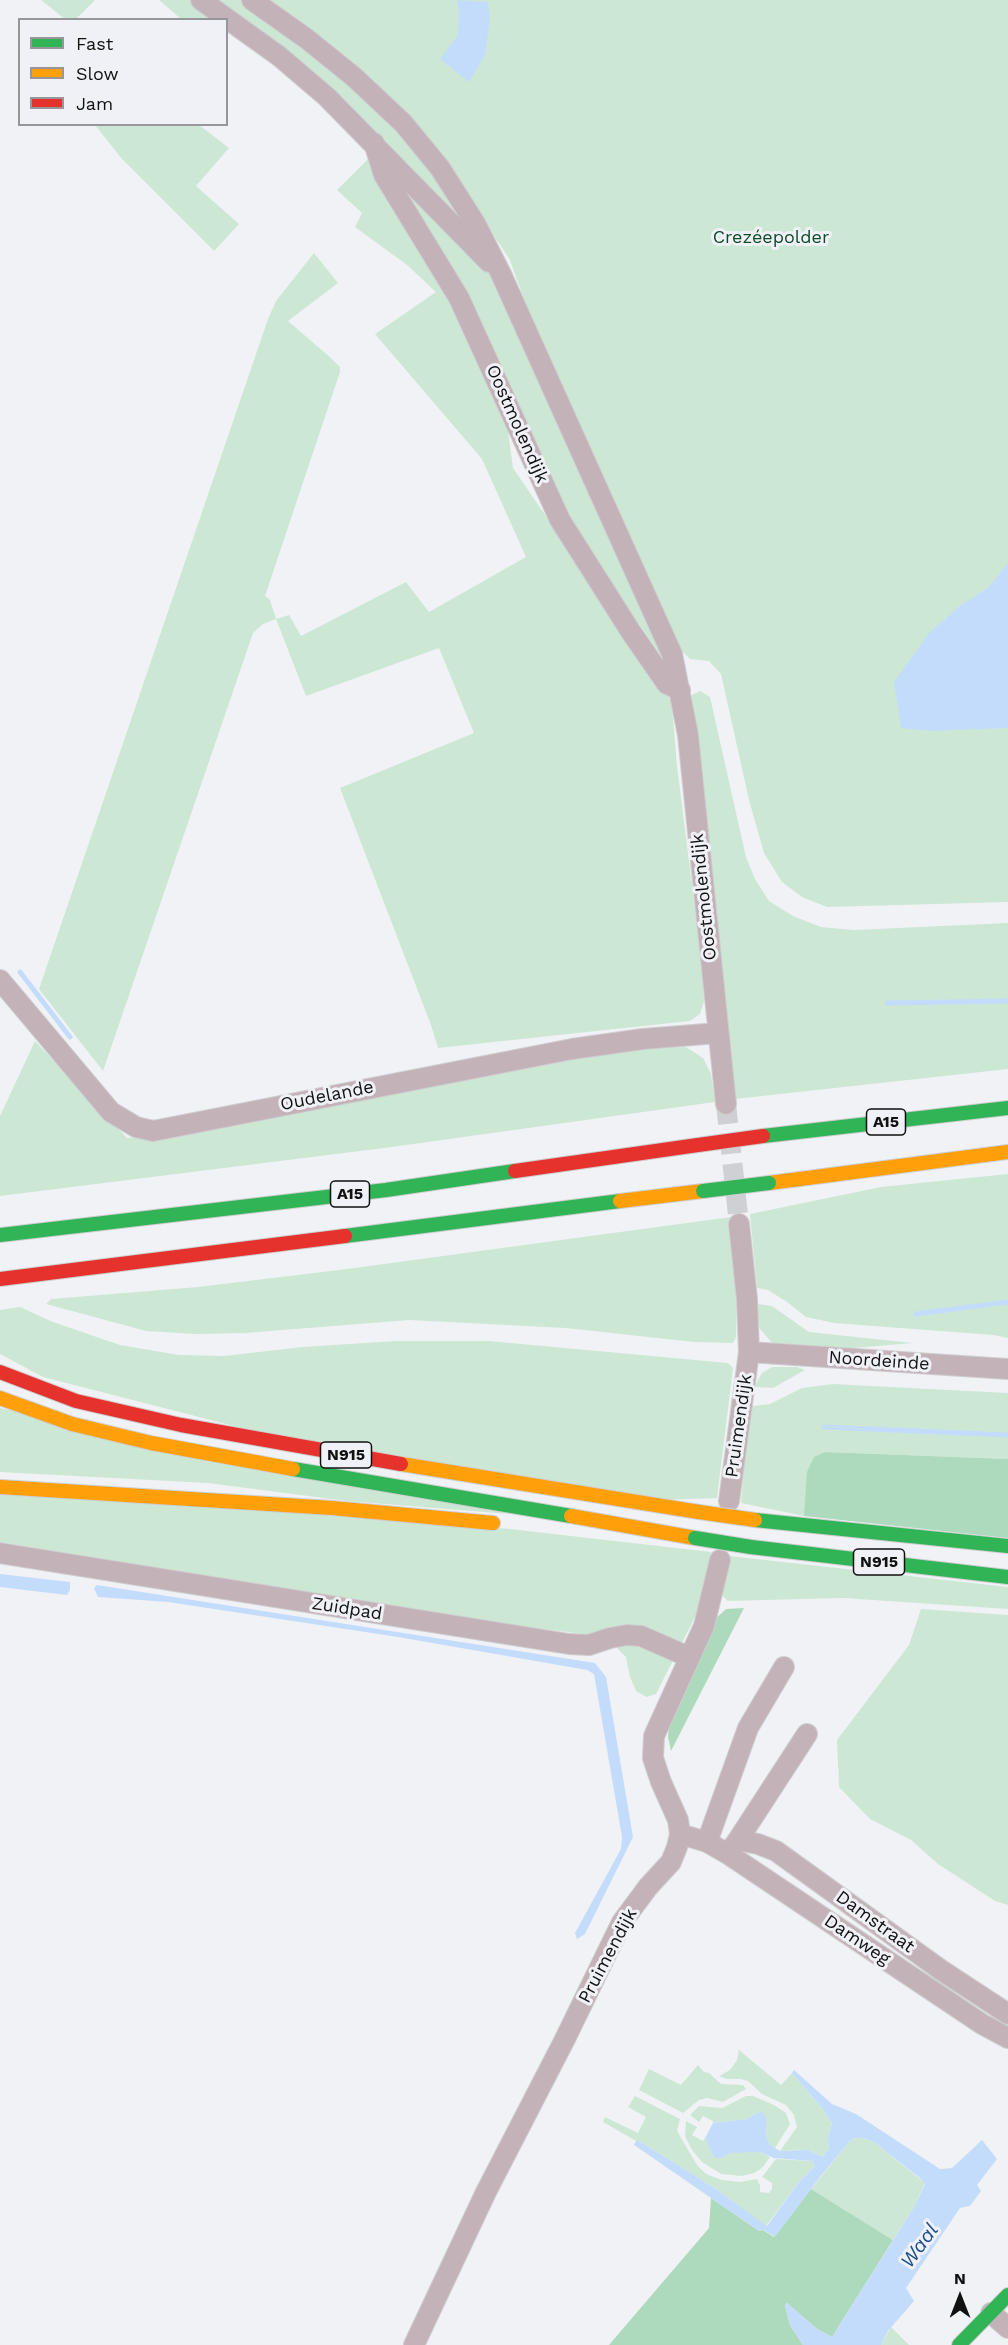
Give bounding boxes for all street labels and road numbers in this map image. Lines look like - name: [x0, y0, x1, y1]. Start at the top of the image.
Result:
- street label: Oostmolendijk: [481, 361, 553, 487]
- street label: Oostmolendijk: [687, 833, 721, 961]
- street label: Oudelande: [278, 1076, 376, 1116]
- road number: A15: [866, 1109, 906, 1135]
- road number: A15: [330, 1181, 370, 1207]
- street label: Noordeinde: [828, 1347, 930, 1375]
- street label: Pruimendijk: [721, 1373, 757, 1479]
- road number: N915: [320, 1442, 372, 1468]
- road number: N915: [854, 1549, 904, 1575]
- street label: Zuidpad: [310, 1593, 384, 1625]
- street label: Damstraat: [831, 1886, 919, 1958]
- street label: Pruimendijk: [574, 1905, 642, 2007]
- street label: Damweg: [820, 1910, 894, 1970]

